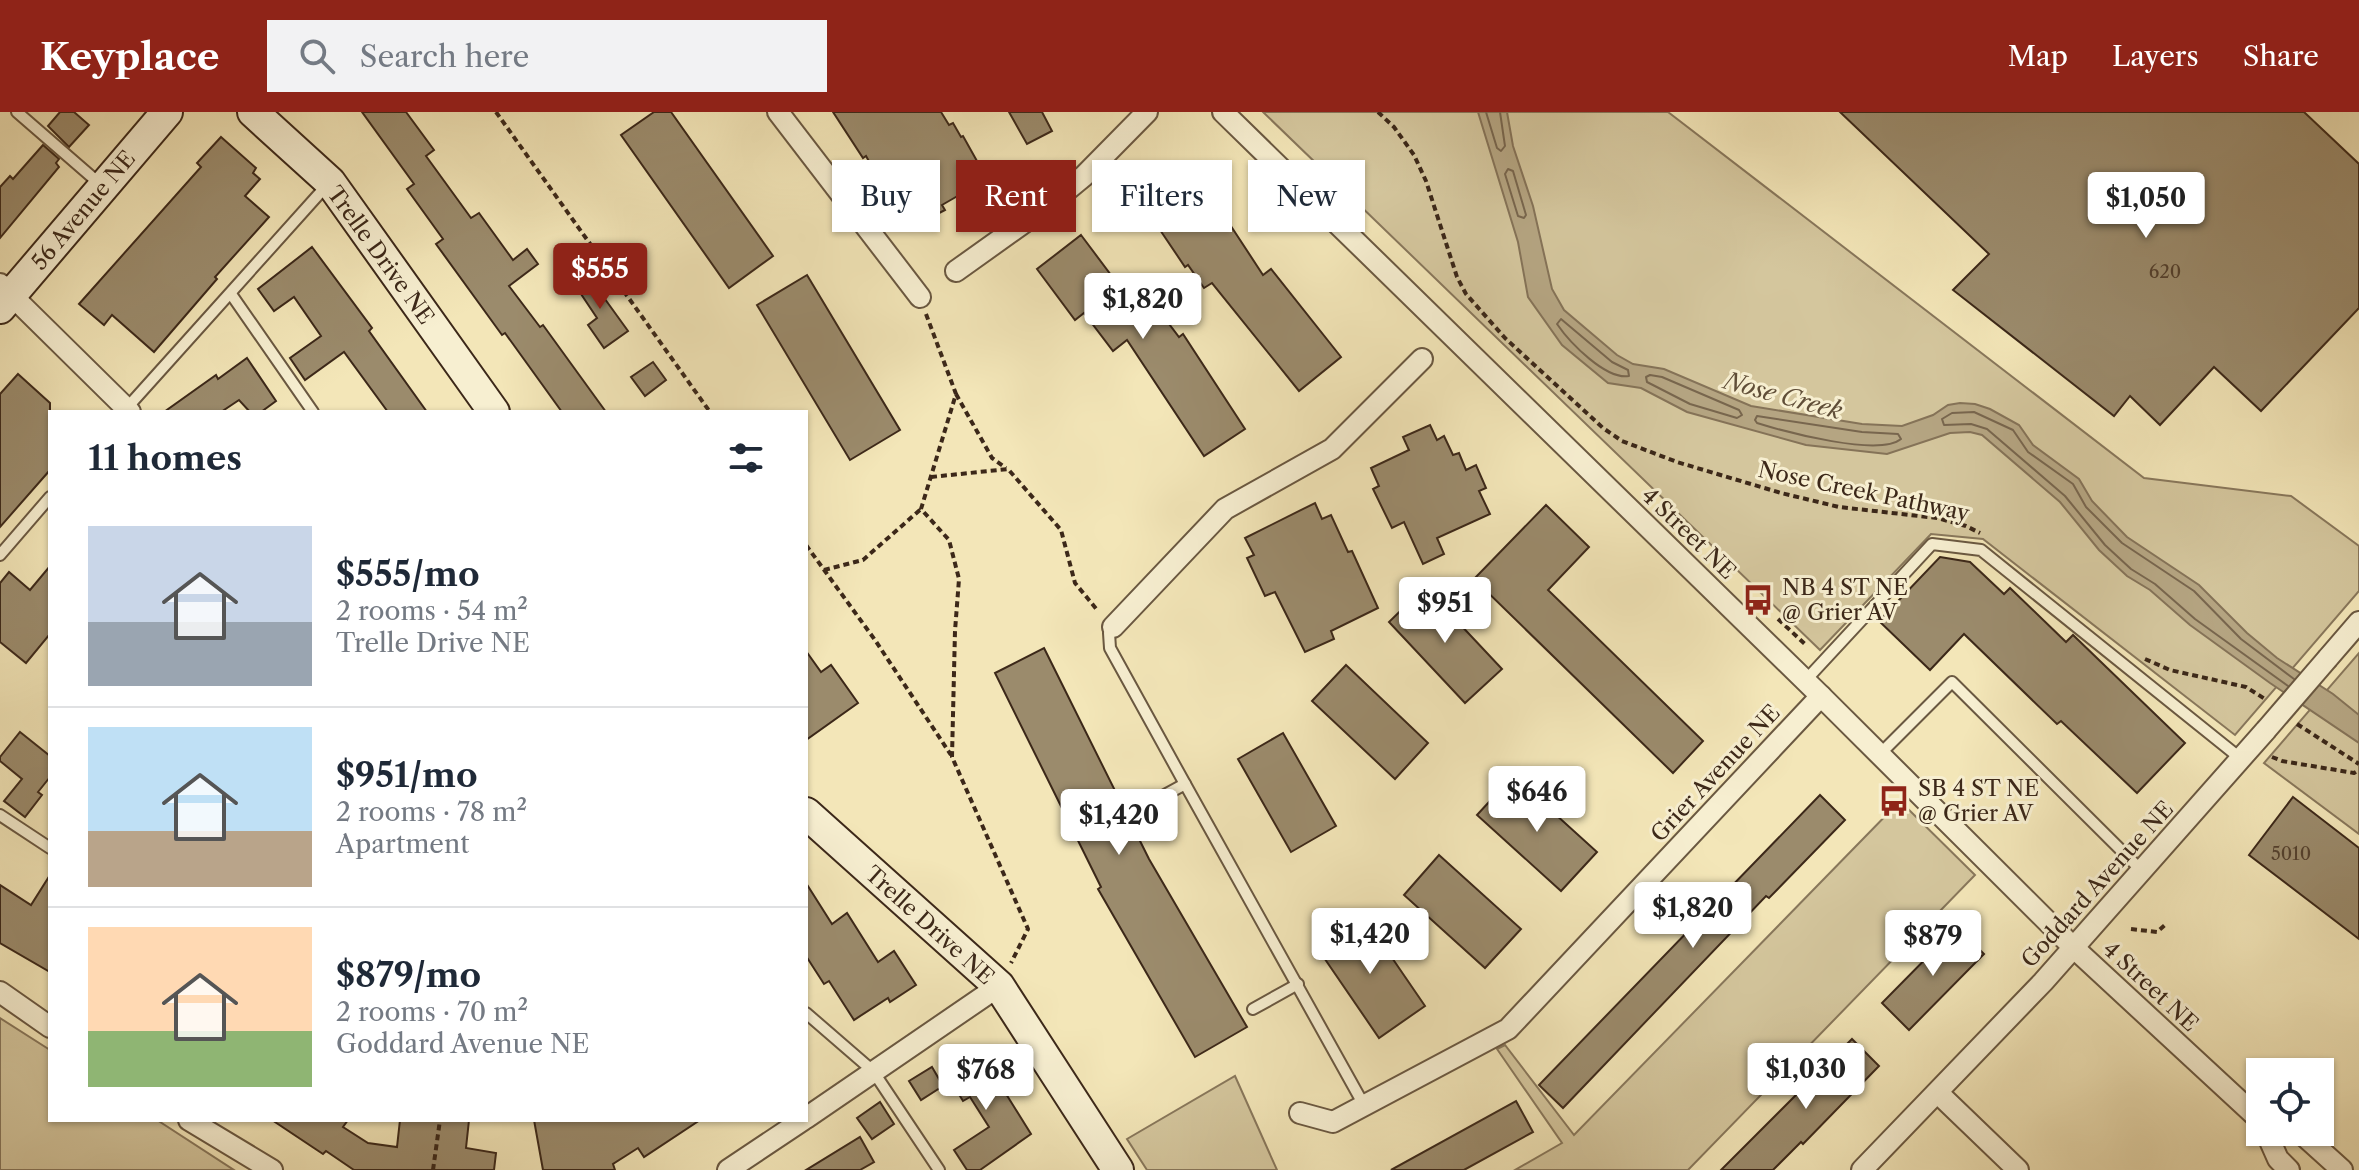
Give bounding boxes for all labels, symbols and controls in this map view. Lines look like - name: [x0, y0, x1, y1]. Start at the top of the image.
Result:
- search box: [267, 20, 827, 92]
- text: Keyplace: [40, 33, 219, 80]
- icon: search: [295, 34, 339, 78]
- text: Search here: [359, 38, 529, 75]
- text: Map: [2008, 39, 2068, 73]
- text: Layers: [2112, 39, 2199, 73]
- text: Share: [2243, 39, 2319, 73]
- street label: 56 Avenue NE: [26, 145, 141, 275]
- chip: Buy: [832, 160, 940, 232]
- chip: Rent: [956, 160, 1076, 232]
- chip: Filters: [1092, 160, 1232, 232]
- chip: New: [1248, 160, 1365, 232]
- pin: $1,050: [2081, 172, 2211, 240]
- street label: Trelle Drive NE: [321, 181, 440, 330]
- text: $1,050: [2106, 182, 2186, 214]
- pin: $555: [553, 243, 647, 311]
- text: $555: [571, 253, 629, 285]
- house number: 620: [2149, 261, 2181, 283]
- pin: $1,820: [1078, 273, 1208, 341]
- text: $1,820: [1102, 283, 1184, 315]
- water label: Nose Creek: [1719, 365, 1846, 425]
- icon: filters: [724, 436, 768, 480]
- text: 11 homes: [88, 437, 242, 479]
- street label: Nose Creek Pathway: [1756, 456, 1973, 527]
- street label: 4 Street NE: [1636, 482, 1741, 585]
- text: $555/mo: [336, 553, 480, 595]
- icon: home: [152, 558, 248, 654]
- place label: NB 4 ST NE @ Grier AV: [1782, 574, 1908, 626]
- pin: $951: [1398, 577, 1492, 645]
- bus stop icon: NB 4 ST NE @ Grier AV: [1741, 583, 1775, 617]
- text: $951: [1417, 587, 1473, 619]
- text: 2 rooms · 54 m²: [336, 595, 528, 627]
- text: Trelle Drive NE: [336, 627, 530, 659]
- street label: Grier Avenue NE: [1645, 699, 1786, 847]
- text: $951/mo: [336, 754, 478, 796]
- icon: home: [152, 759, 248, 855]
- pin: $646: [1490, 766, 1584, 834]
- place label: SB 4 ST NE @ Grier AV: [1918, 775, 2039, 827]
- text: $646: [1506, 776, 1568, 808]
- bus stop icon: SB 4 ST NE @ Grier AV: [1877, 784, 1911, 818]
- pin: $1,420: [1054, 789, 1184, 857]
- text: 2 rooms · 78 m²: [336, 796, 527, 828]
- street label: Goddard Avenue NE: [2016, 796, 2179, 973]
- text: $1,420: [1079, 799, 1159, 831]
- text: Apartment: [336, 828, 469, 860]
- house number: 5010: [2271, 843, 2311, 865]
- street label: Trelle Drive NE: [860, 860, 1000, 990]
- pin: $1,820: [1628, 882, 1758, 950]
- text: $1,820: [1652, 892, 1734, 924]
- pin: $1,420: [1305, 908, 1435, 976]
- pin: $879: [1886, 910, 1980, 978]
- text: $1,420: [1330, 918, 1410, 950]
- text: $879: [1903, 920, 1963, 952]
- street label: 4 Street NE: [2098, 936, 2204, 1037]
- text: $879/mo: [336, 954, 481, 996]
- icon: home: [152, 959, 248, 1055]
- text: 2 rooms · 70 m²: [336, 996, 528, 1028]
- text: Goddard Avenue NE: [336, 1028, 589, 1060]
- pin: $1,030: [1741, 1043, 1871, 1111]
- pin: $768: [939, 1044, 1033, 1112]
- text: $1,030: [1766, 1053, 1846, 1085]
- text: $768: [956, 1054, 1016, 1086]
- map controls: [2246, 1058, 2334, 1146]
- button: locate: [2246, 1058, 2334, 1146]

